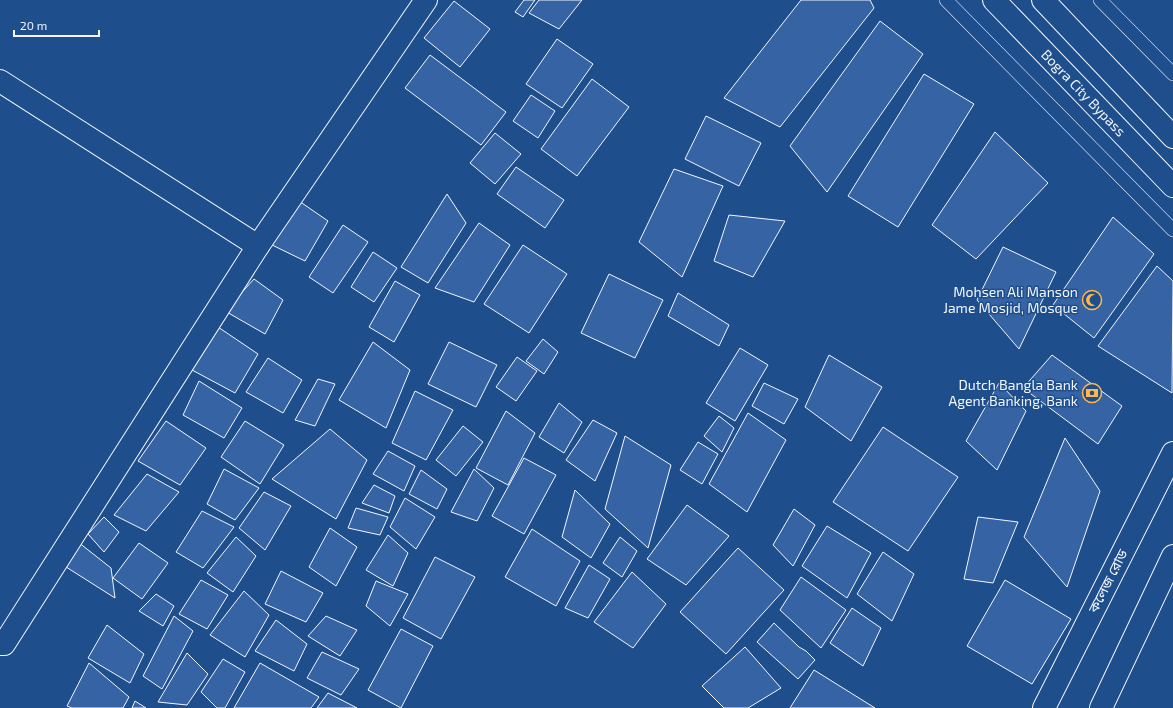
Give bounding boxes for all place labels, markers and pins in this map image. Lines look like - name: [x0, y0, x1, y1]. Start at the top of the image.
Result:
- place label: Mohsen Ali Manson Jame Mosjid, Mosque: [943, 283, 1078, 316]
- mosque icon: Mohsen Ali Manson Jame Mosjid, Mosque: [1081, 289, 1103, 311]
- place label: Dutch Bangla Bank Agent Banking, Bank: [948, 376, 1078, 409]
- bank icon: Dutch Bangla Bank Agent Banking, Bank: [1081, 382, 1103, 404]

